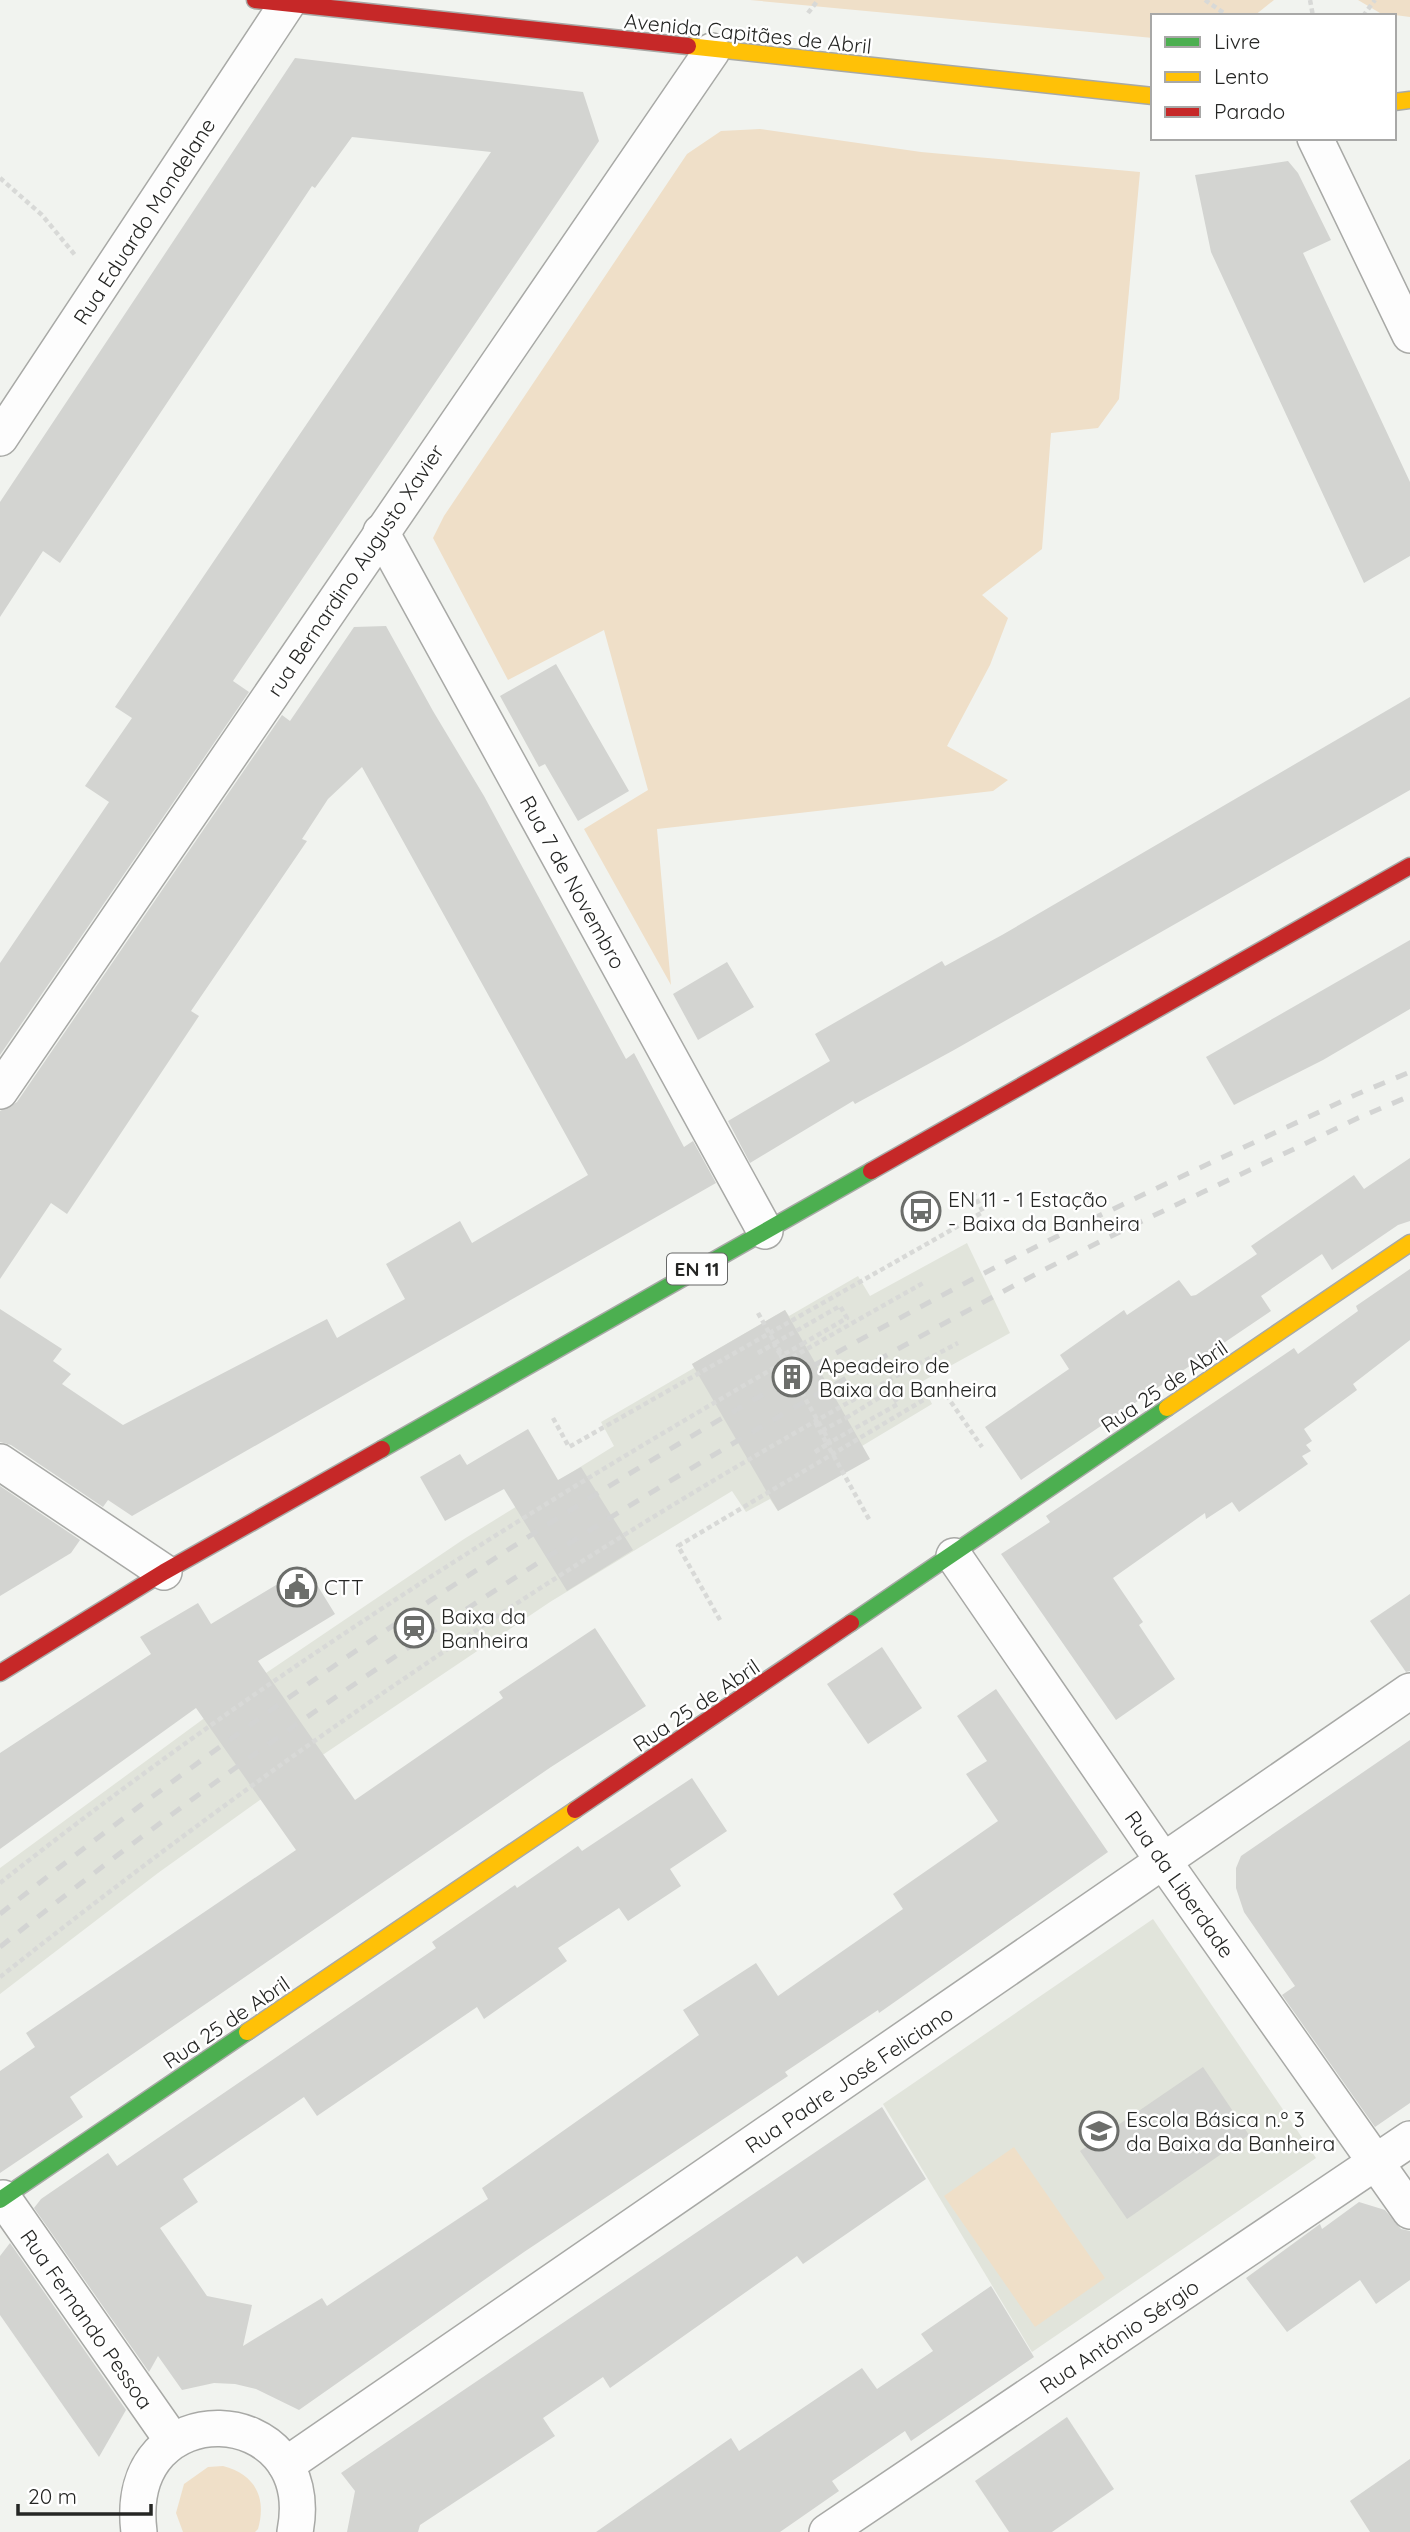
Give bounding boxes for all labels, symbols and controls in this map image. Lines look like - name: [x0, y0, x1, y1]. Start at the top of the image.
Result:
- street label: Avenida Capitães de Abril: [623, 7, 873, 59]
- legend: [1151, 14, 1396, 140]
- text: Livre: [1214, 28, 1260, 54]
- text: Lento: [1214, 63, 1269, 89]
- text: Parado: [1214, 98, 1285, 124]
- street label: Rua Eduardo Mondelane: [67, 113, 221, 329]
- street label: rua Bernardino Augusto Xavier: [261, 439, 449, 701]
- street label: Rua 7 de Novembro: [515, 791, 631, 973]
- place label: EN 11 - 1 Estação - Baixa da Banheira: [948, 1186, 1140, 1236]
- bus stop icon: EN 11 - 1 Estação - Baixa da Banheira: [900, 1190, 942, 1232]
- road number: EN 11: [667, 1254, 727, 1284]
- street label: Rua 25 de Abril: [1096, 1334, 1232, 1438]
- place label: Apeadeiro de Baixa da Banheira: [819, 1352, 997, 1402]
- building icon: Apeadeiro de Baixa da Banheira: [771, 1356, 813, 1398]
- public building icon: CTT: [276, 1566, 318, 1608]
- place label: CTT: [324, 1574, 364, 1600]
- place label: Baixa da Banheira: [441, 1603, 528, 1653]
- station icon: Baixa da Banheira: [393, 1607, 435, 1649]
- street label: Rua 25 de Abril: [628, 1653, 764, 1757]
- street label: Rua da Liberdade: [1120, 1806, 1240, 1962]
- street label: Rua 25 de Abril: [158, 1970, 294, 2074]
- street label: Rua Padre José Feliciano: [740, 2000, 958, 2158]
- place label: Escola Básica n.º 3 da Baixa da Banheira: [1126, 2106, 1335, 2156]
- school or university icon: Escola Básica n.º 3 da Baixa da Banheira: [1078, 2110, 1120, 2152]
- street label: Rua Fernando Pessoa: [15, 2224, 159, 2414]
- street label: Rua António Sérgio: [1034, 2273, 1204, 2399]
- scale bar: [18, 2472, 150, 2516]
- text: 20 m: [28, 2483, 77, 2509]

